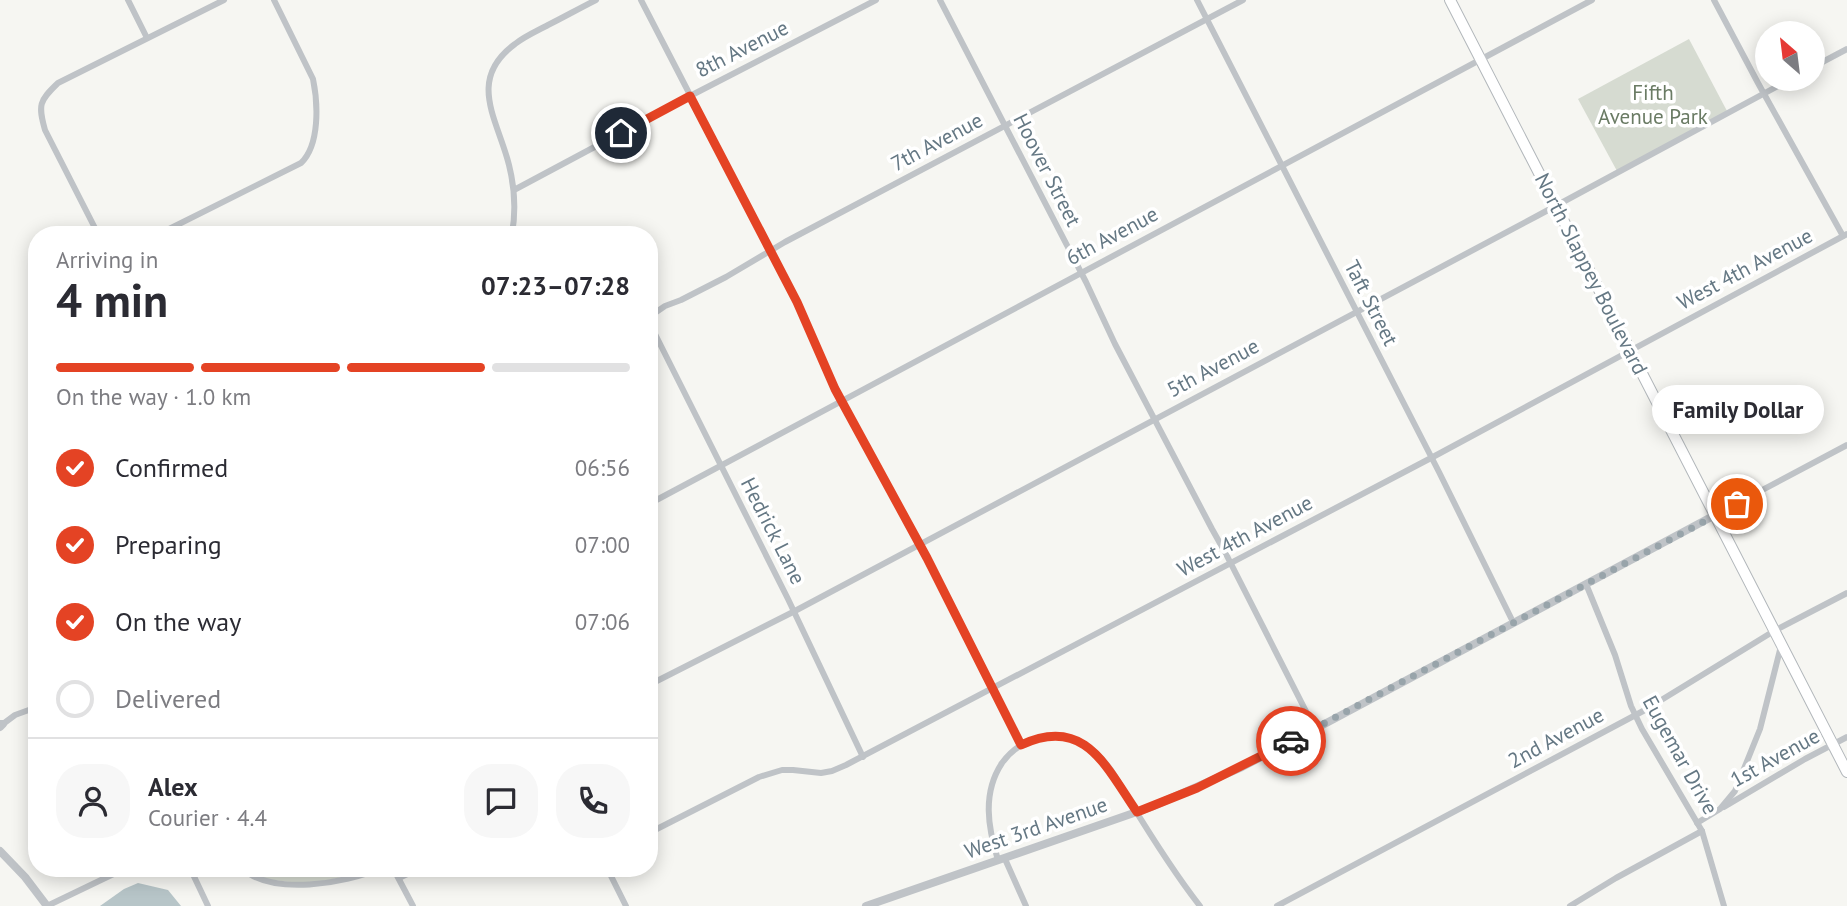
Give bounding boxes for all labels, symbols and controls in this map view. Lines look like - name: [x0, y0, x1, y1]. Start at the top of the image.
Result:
- street label: 8th Avenue: [691, 14, 793, 83]
- north arrow: [1755, 21, 1825, 91]
- map controls: [1755, 21, 1825, 91]
- park label: Fifth Avenue Park: [1598, 79, 1708, 130]
- pin: [591, 103, 651, 163]
- street label: 7th Avenue: [886, 106, 987, 177]
- street label: Hoover Street: [1007, 109, 1087, 231]
- icon: home: [602, 114, 640, 152]
- street label: North Slappey Boulevard: [1529, 168, 1654, 379]
- street label: 6th Avenue: [1061, 200, 1163, 271]
- street label: West 4th Avenue: [1673, 222, 1817, 316]
- text: Arriving in: [56, 245, 158, 274]
- street label: Taft Street: [1338, 255, 1404, 350]
- text: 07:23–07:28: [481, 269, 630, 302]
- text: 4 min: [56, 270, 168, 330]
- street label: 5th Avenue: [1162, 332, 1264, 403]
- text: On the way · 1.0 km: [56, 382, 251, 411]
- callout: Family Dollar: [1651, 385, 1823, 434]
- text: Family Dollar: [1673, 395, 1803, 424]
- icon: check: [56, 449, 94, 487]
- text: Confirmed: [115, 451, 228, 484]
- text: 06:56: [575, 453, 630, 482]
- street label: Hedrick Lane: [735, 473, 812, 589]
- pin: [1707, 474, 1767, 534]
- icon: bag: [1718, 485, 1756, 523]
- street label: West 4th Avenue: [1173, 489, 1317, 583]
- icon: check: [56, 526, 94, 564]
- text: Preparing: [115, 528, 222, 561]
- text: 07:00: [575, 530, 630, 559]
- icon: check: [56, 603, 94, 641]
- text: On the way: [115, 605, 241, 638]
- text: 07:06: [575, 607, 630, 636]
- text: Delivered: [115, 682, 221, 715]
- street label: Eugemar Drive: [1637, 691, 1724, 819]
- street label: 2nd Avenue: [1503, 701, 1608, 774]
- courier: [1256, 706, 1326, 776]
- icon: car: [1272, 722, 1310, 760]
- street label: 1st Avenue: [1725, 722, 1824, 793]
- button: person: [56, 764, 130, 838]
- button: chat: [464, 764, 538, 838]
- button: phone: [556, 764, 630, 838]
- text: Alex: [148, 770, 198, 803]
- street label: West 3rd Avenue: [961, 790, 1111, 865]
- text: Courier · 4.4: [148, 803, 267, 832]

